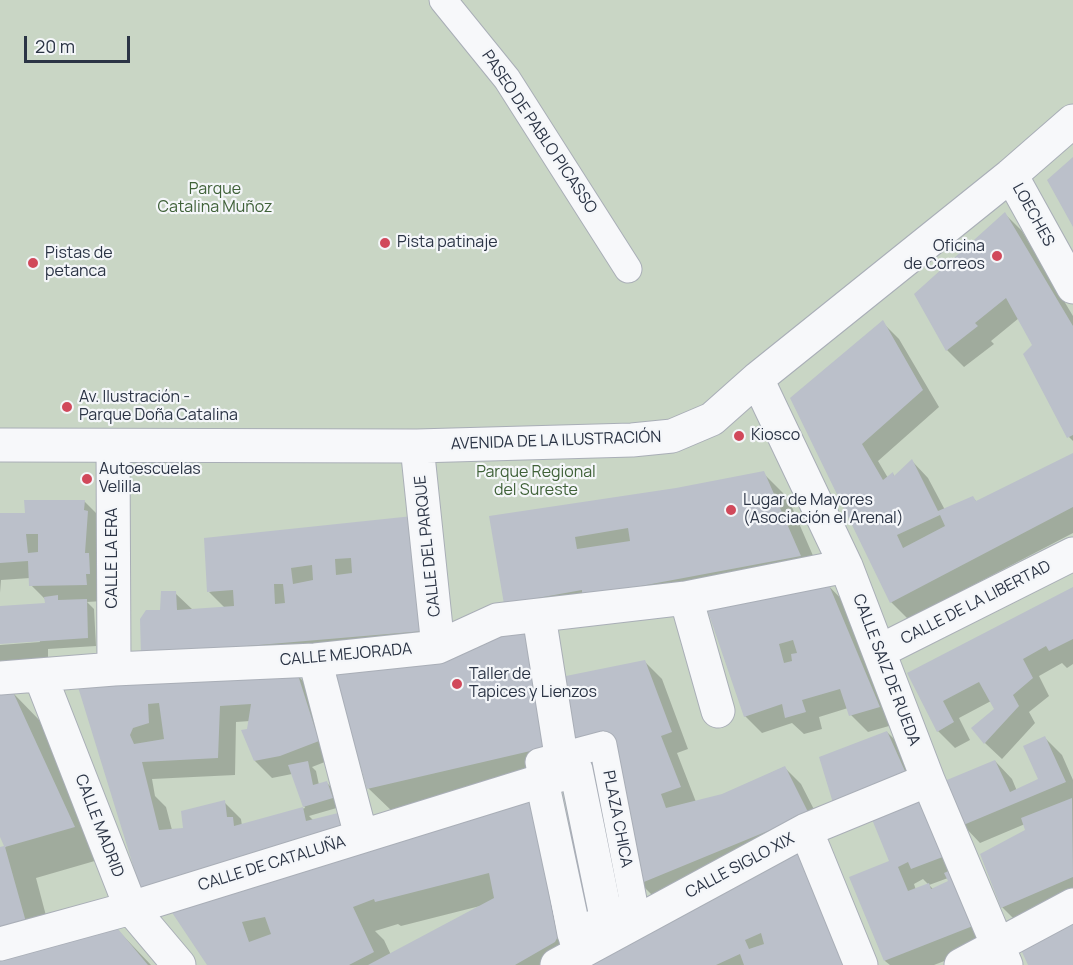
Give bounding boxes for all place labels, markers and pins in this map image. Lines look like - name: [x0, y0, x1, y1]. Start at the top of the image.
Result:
- place label: Pista patinaje: [397, 233, 498, 253]
- marker: Pista patinaje: [378, 236, 392, 250]
- place label: Oficina de Correos: [904, 237, 985, 275]
- place label: Pistas de petanca: [45, 244, 113, 282]
- marker: Oficina de Correos: [990, 249, 1004, 263]
- marker: Pistas de petanca: [26, 256, 40, 270]
- place label: Av. Ilustración - Parque Doña Catalina: [79, 388, 238, 426]
- marker: Av. Ilustración - Parque Doña Catalina: [60, 400, 74, 414]
- place label: Kiosco: [751, 426, 800, 446]
- marker: Kiosco: [732, 429, 746, 443]
- place label: Autoescuelas Velilla: [99, 460, 201, 498]
- marker: Autoescuelas Velilla: [80, 472, 94, 486]
- place label: Lugar de Mayores (Asociación el Arenal): [743, 491, 904, 529]
- marker: Lugar de Mayores (Asociación el Arenal): [724, 503, 738, 517]
- place label: Taller de Tapices y Lienzos: [469, 665, 597, 703]
- marker: Taller de Tapices y Lienzos: [450, 677, 464, 691]

